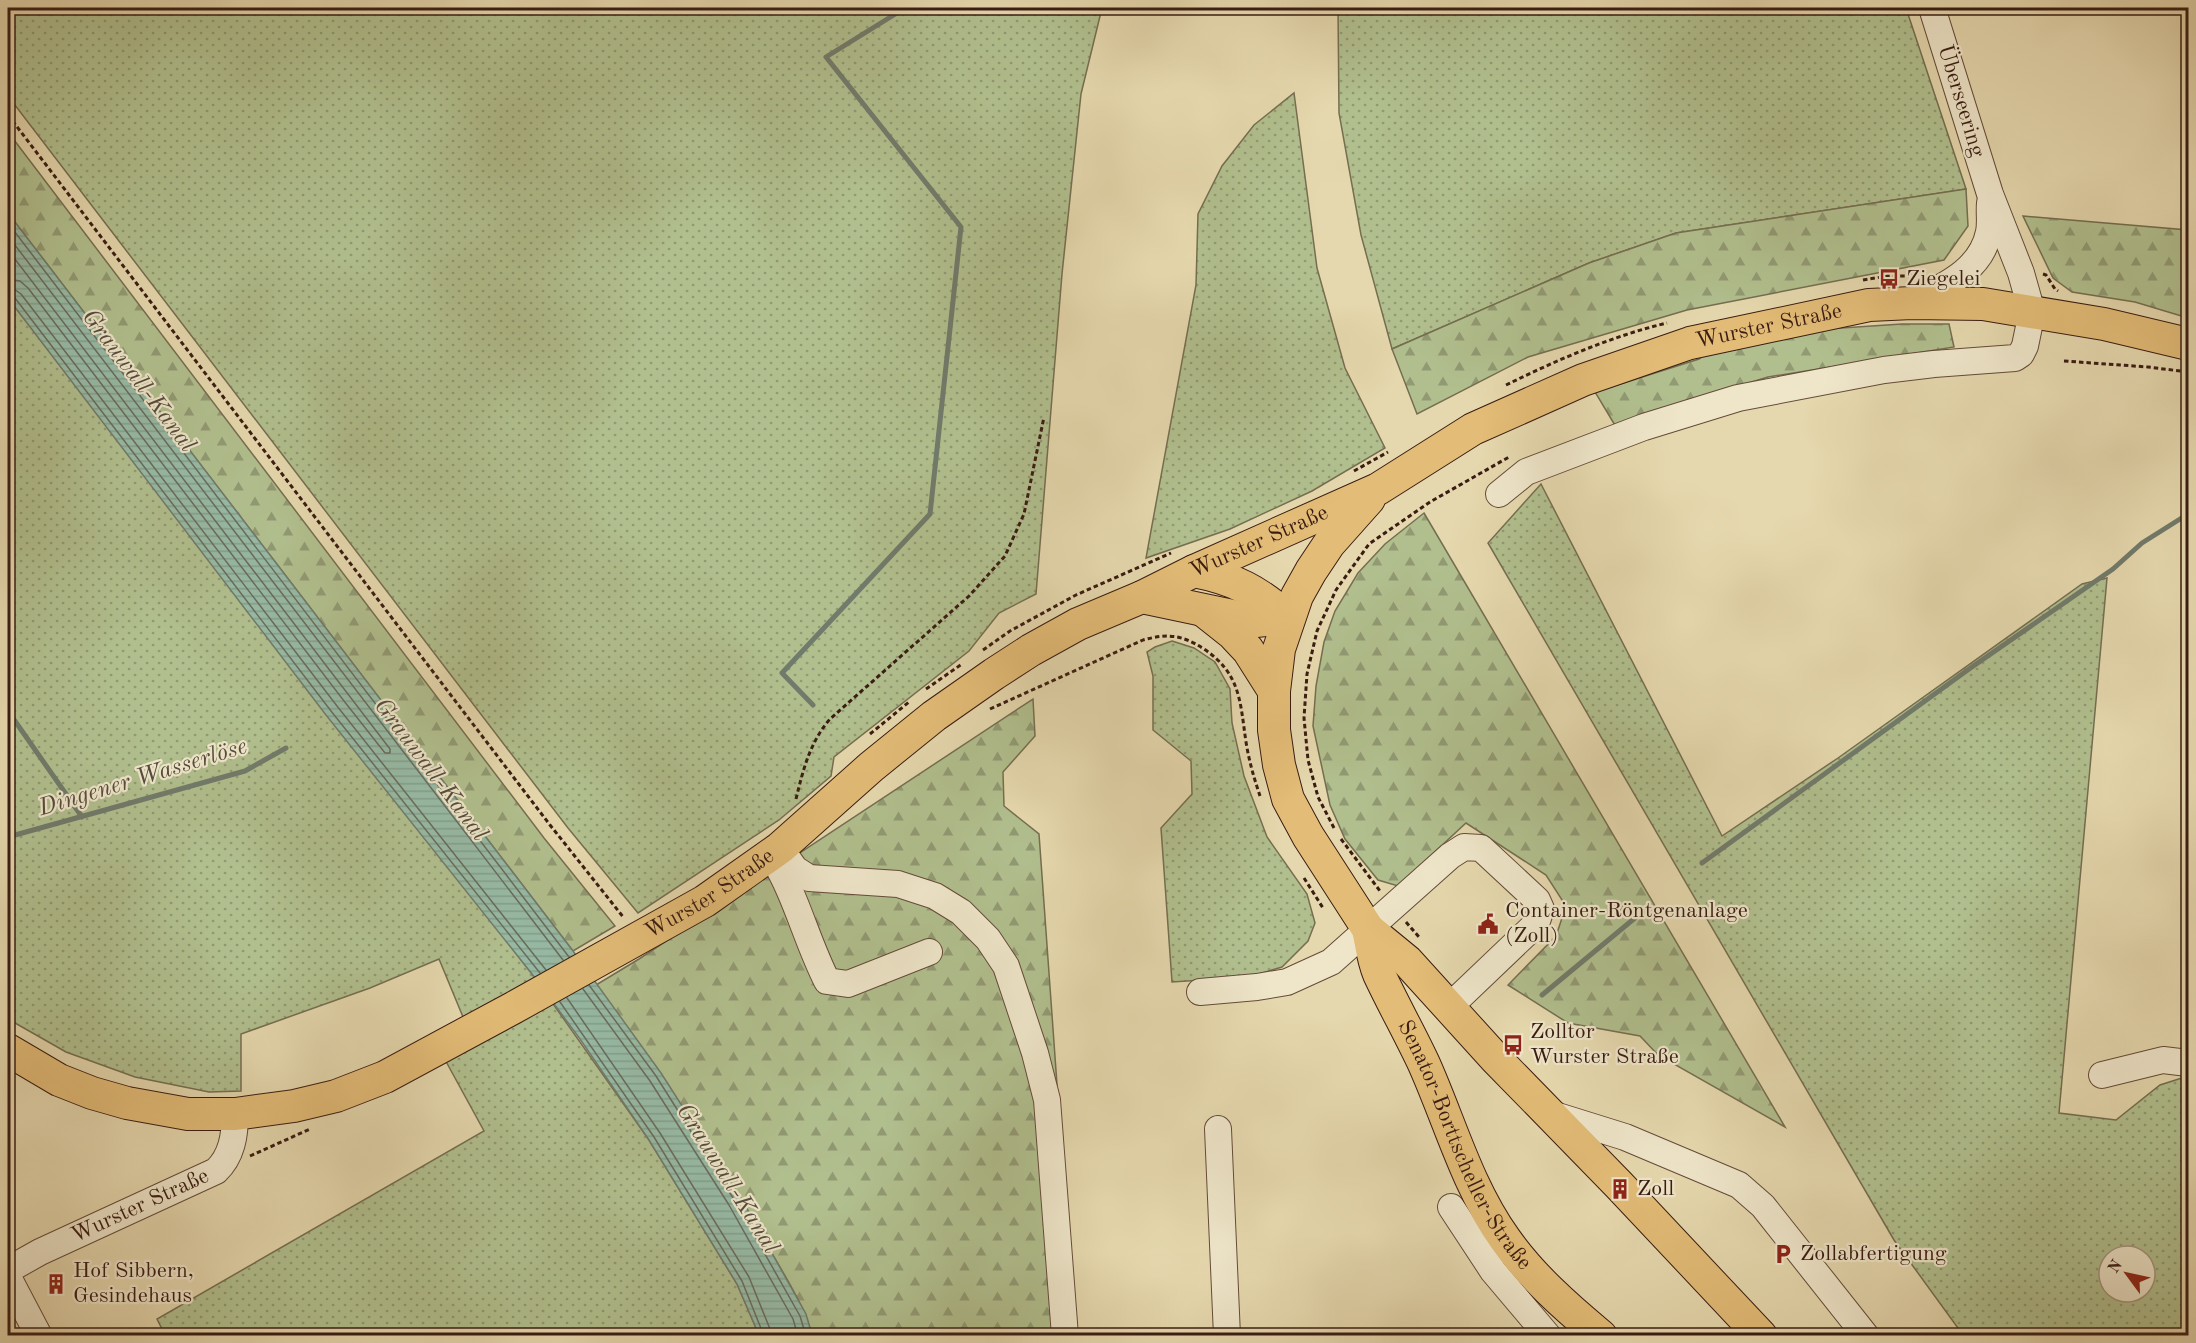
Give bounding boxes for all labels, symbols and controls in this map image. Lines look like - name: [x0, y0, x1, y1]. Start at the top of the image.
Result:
- street label: Überseering: [1934, 41, 1991, 160]
- bus stop icon: Ziegelei: [1877, 267, 1901, 291]
- place label: Ziegelei: [1906, 268, 1980, 290]
- street label: Wurster Straße: [1694, 300, 1844, 352]
- water label: Grauwall-Kanal: [77, 305, 199, 457]
- street label: Wurster Straße: [1186, 502, 1331, 582]
- water label: Grauwall-Kanal: [369, 694, 491, 846]
- water label: Dingener Wasserlöse: [35, 735, 250, 821]
- street label: Wurster Straße: [641, 845, 778, 943]
- place label: Container-Röntgenanlage (Zoll): [1505, 900, 1748, 947]
- public building icon: Container-Röntgenanlage (Zoll): [1476, 912, 1500, 936]
- street label: Senator-Borttscheller-Straße: [1393, 1017, 1536, 1274]
- place label: Zolltor Wurster Straße: [1530, 1021, 1679, 1068]
- bus stop icon: Zolltor Wurster Straße: [1501, 1033, 1525, 1057]
- water label: Grauwall-Kanal: [671, 1100, 783, 1258]
- street label: Wurster Straße: [68, 1165, 212, 1247]
- building icon: Zoll: [1608, 1177, 1632, 1201]
- place label: Zoll: [1637, 1178, 1674, 1200]
- parking icon: Zollabfertigung: [1771, 1242, 1795, 1266]
- place label: Zollabfertigung: [1800, 1243, 1947, 1265]
- north arrow: [2097, 1244, 2157, 1304]
- text: N: [2106, 1257, 2127, 1276]
- place label: Hof Sibbern, Gesindehaus: [73, 1260, 194, 1307]
- building icon: Hof Sibbern, Gesindehaus: [44, 1272, 68, 1296]

